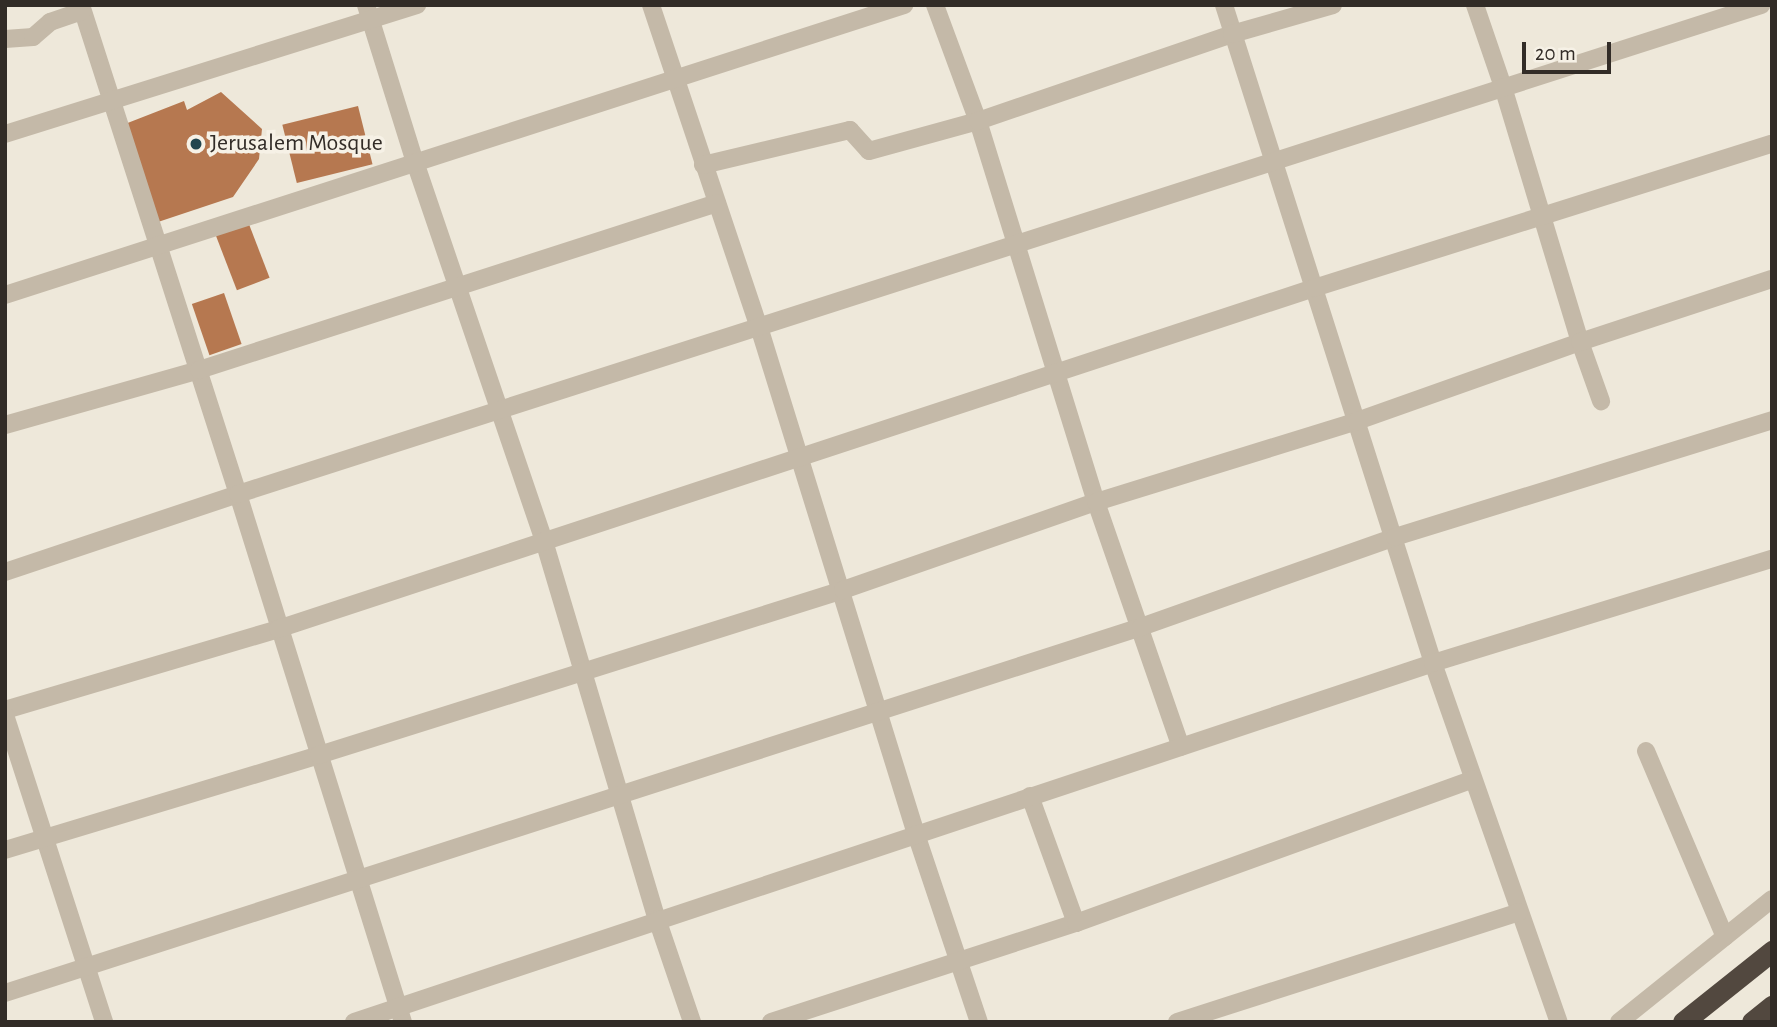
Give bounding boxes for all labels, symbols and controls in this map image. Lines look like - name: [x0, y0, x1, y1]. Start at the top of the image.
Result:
- scale bar: [1525, 28, 1614, 72]
- text: 20 m: [1535, 43, 1576, 64]
- place label: Jerusalem Mosque: [210, 130, 383, 158]
- marker: Jerusalem Mosque: [188, 136, 204, 152]

